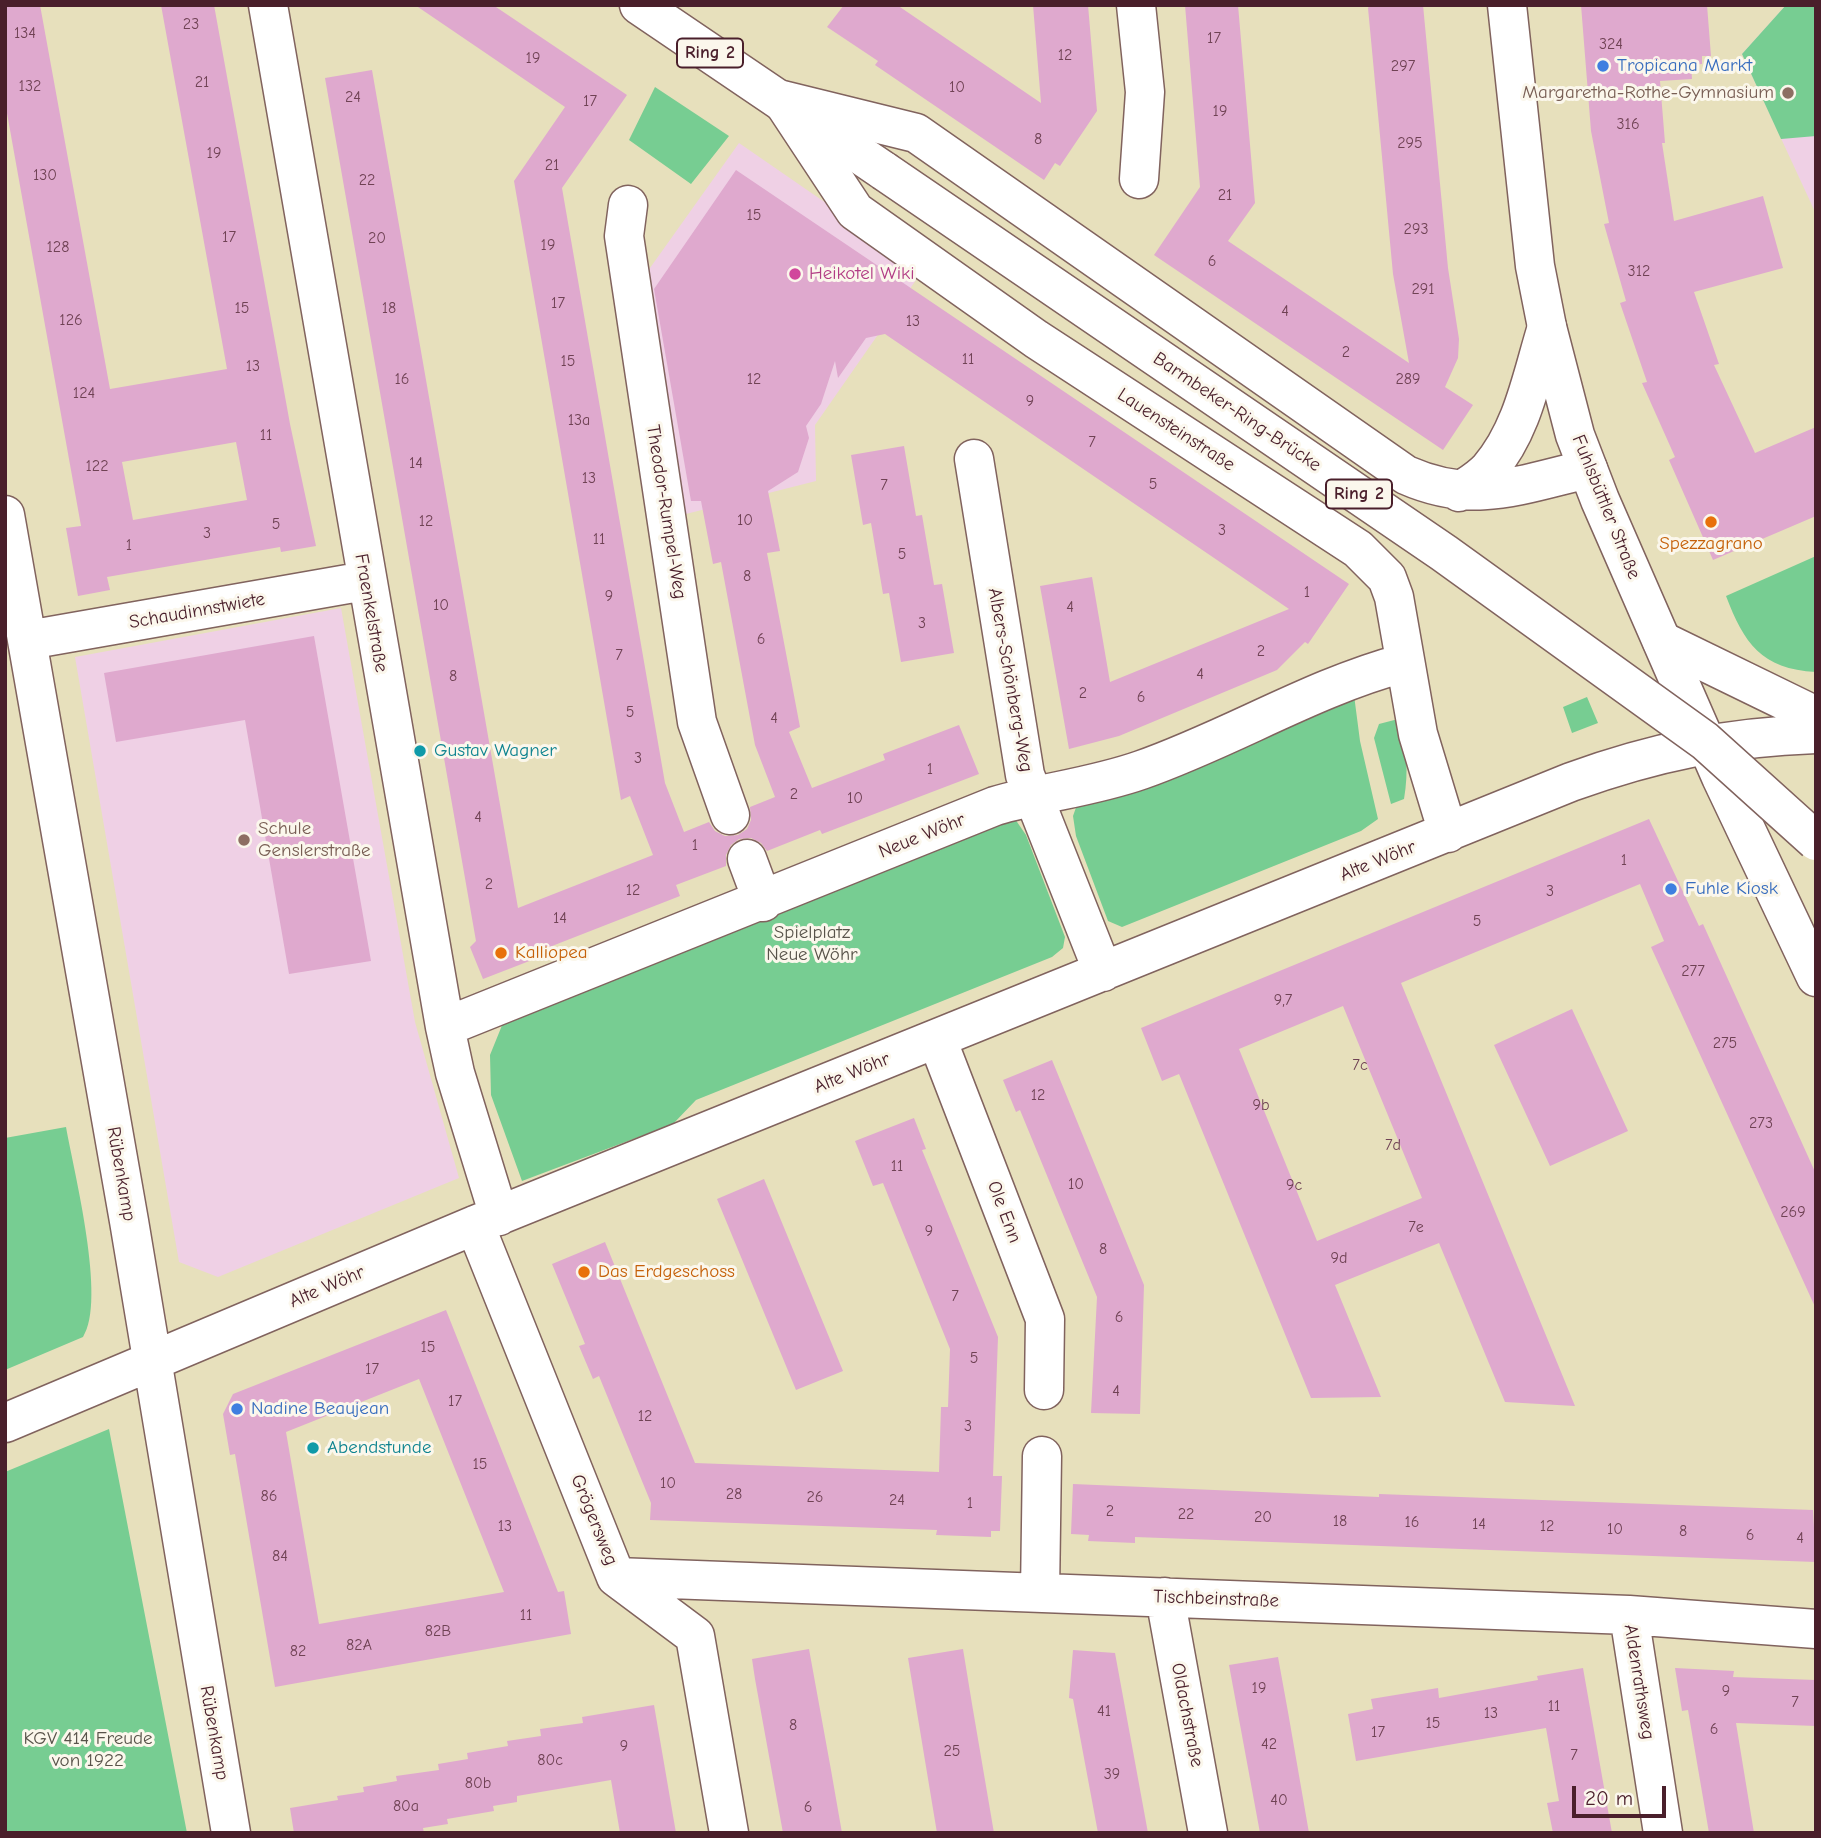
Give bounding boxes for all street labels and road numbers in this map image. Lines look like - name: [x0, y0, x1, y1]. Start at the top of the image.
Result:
- road number: Ring 2: [677, 38, 743, 68]
- street label: Barmbeker-Ring-Brücke: [1149, 347, 1325, 477]
- street label: Lauensteinstraße: [1113, 383, 1239, 477]
- street label: Theodor-Rumpel-Weg: [641, 423, 691, 601]
- street label: Fuhlsbüttler Straße: [1567, 431, 1645, 583]
- road number: Ring 2: [1326, 480, 1392, 508]
- street label: Fraenkelstraße: [349, 552, 393, 674]
- street label: Albers-Schönberg-Weg: [983, 586, 1037, 774]
- street label: Schaudinnstwiete: [127, 588, 267, 634]
- street label: Neue Wöhr: [875, 808, 969, 864]
- street label: Alte Wöhr: [1337, 836, 1419, 886]
- street label: Alte Wöhr: [811, 1048, 893, 1098]
- street label: Rübenkamp: [101, 1125, 141, 1223]
- street label: Ole Enn: [982, 1178, 1026, 1246]
- street label: Alte Wöhr: [286, 1261, 368, 1313]
- street label: Grögersweg: [565, 1471, 623, 1569]
- street label: Tischbeinstraße: [1153, 1585, 1279, 1613]
- street label: Aldenrathsweg: [1619, 1623, 1659, 1741]
- street label: Oldachstraße: [1166, 1661, 1208, 1769]
- street label: Rübenkamp: [194, 1684, 234, 1782]

